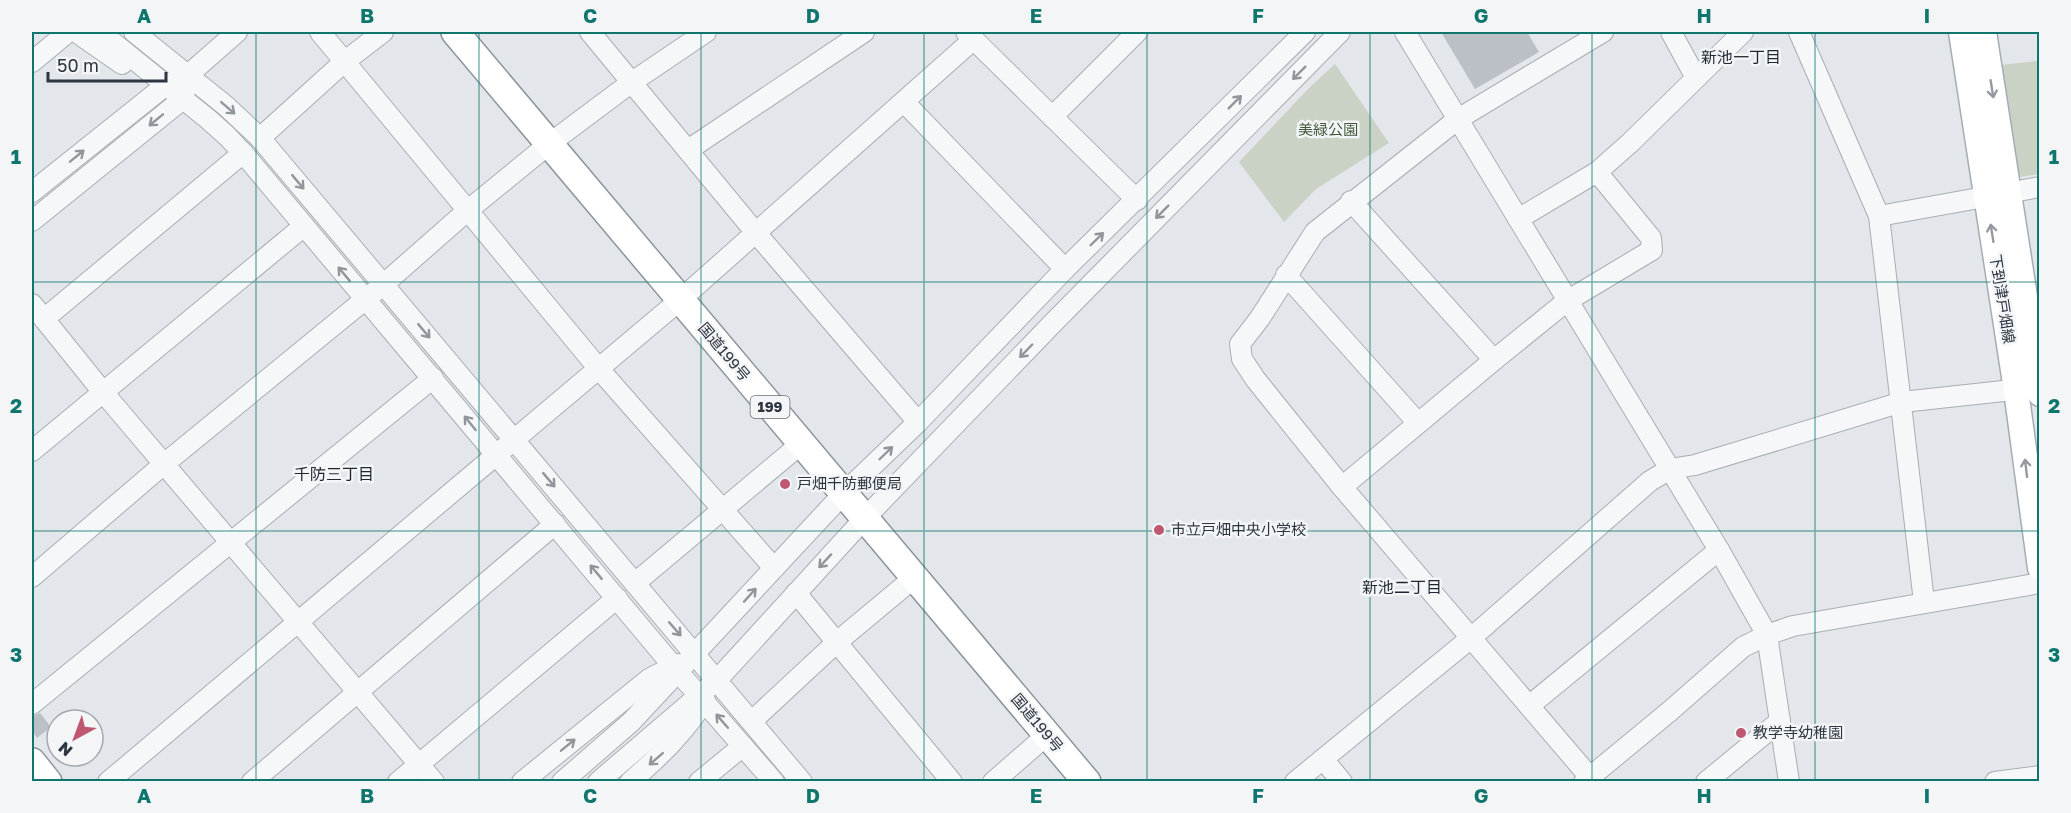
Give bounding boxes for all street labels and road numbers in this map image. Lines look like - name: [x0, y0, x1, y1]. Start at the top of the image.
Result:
- street label: 下到津戸畑線: [1987, 253, 2019, 345]
- street label: 国道199号: [695, 319, 754, 384]
- road number: 199: [750, 396, 790, 418]
- street label: 国道199号: [1008, 690, 1067, 755]

